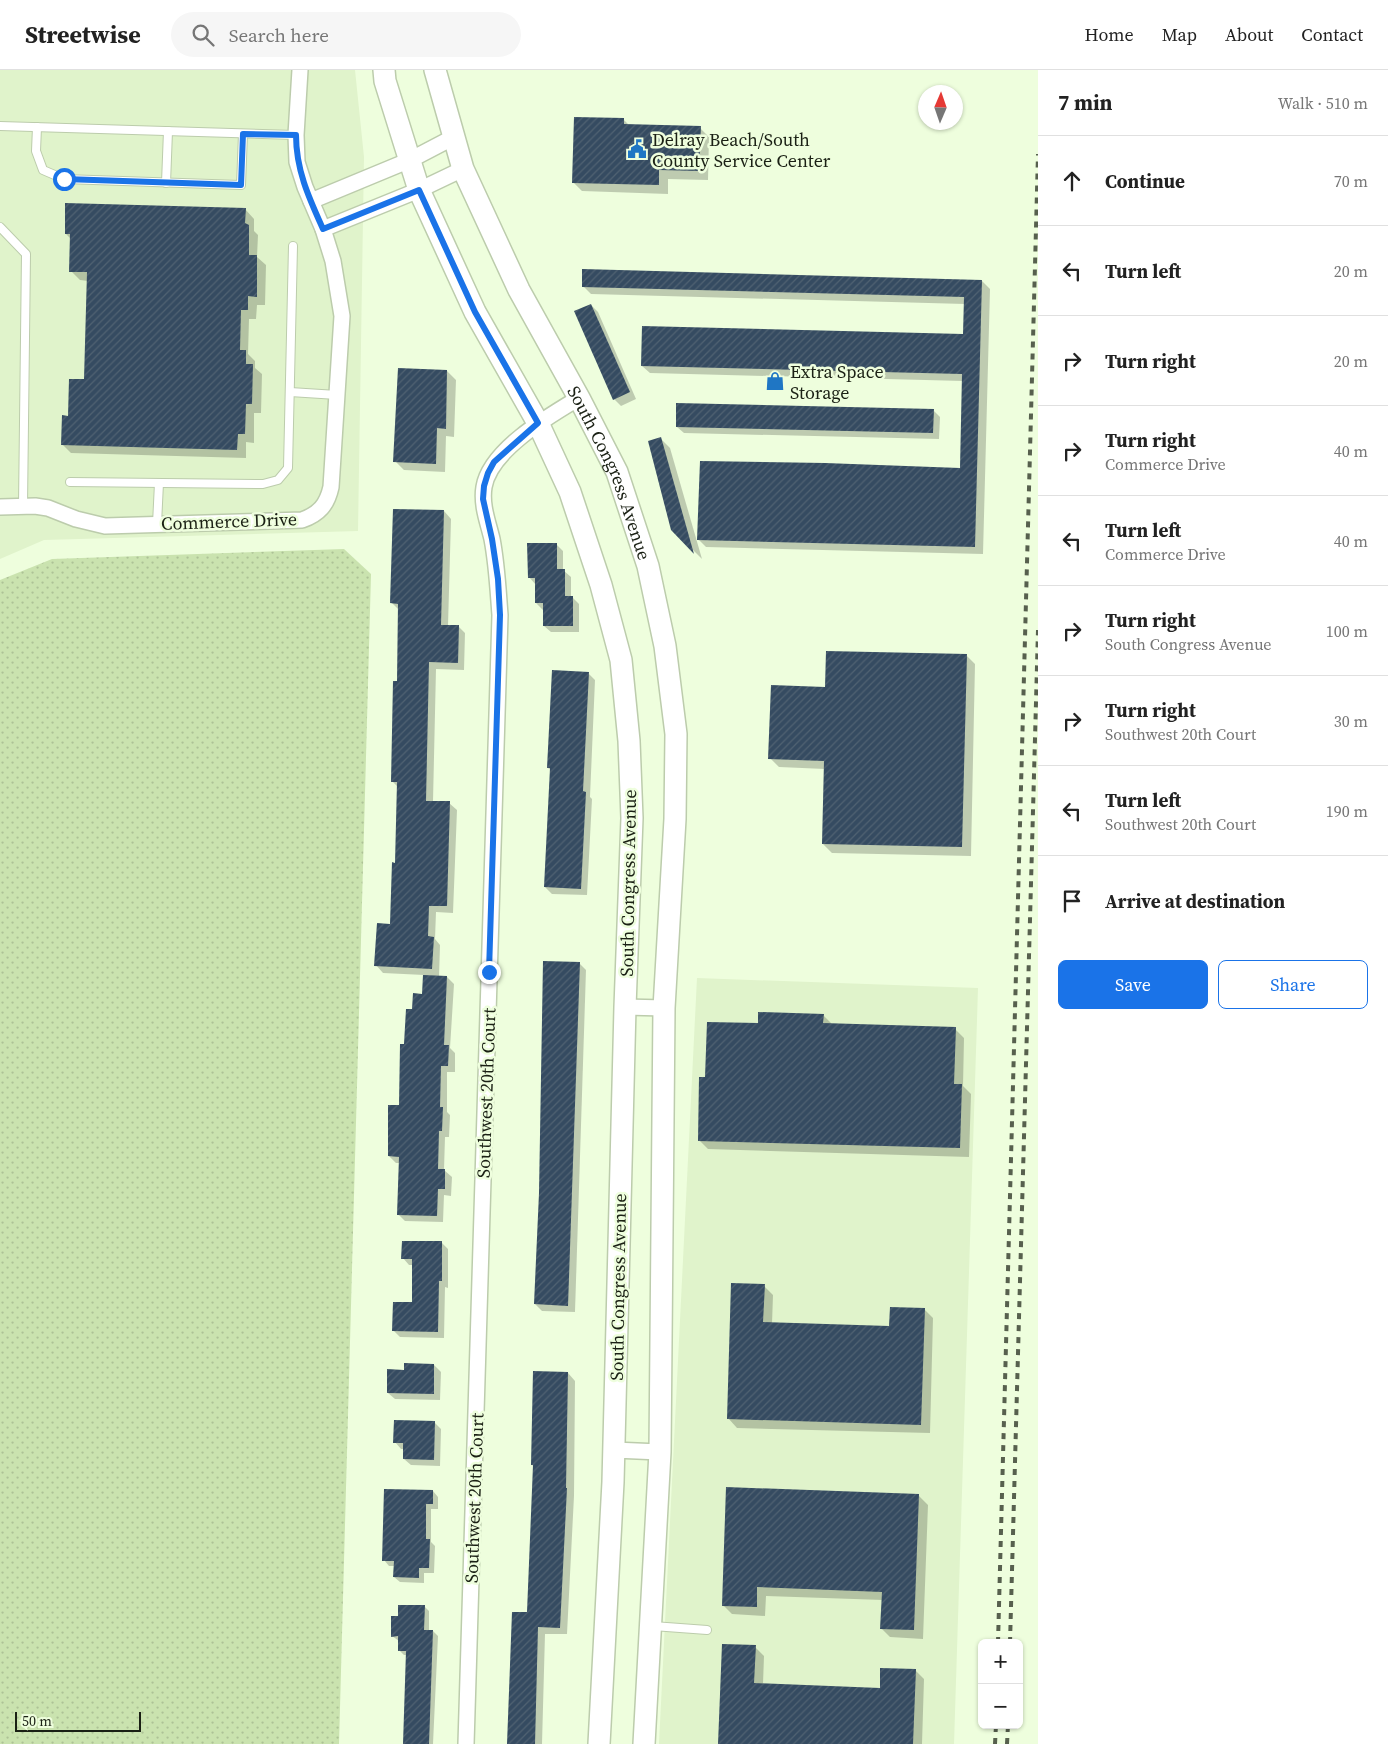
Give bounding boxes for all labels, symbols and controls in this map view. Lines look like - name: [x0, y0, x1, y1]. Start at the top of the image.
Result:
- search box: [171, 12, 521, 57]
- text: Streetwise: [25, 18, 141, 51]
- icon: search: [189, 21, 217, 49]
- text: Search here: [229, 22, 329, 48]
- text: Home: [1085, 22, 1134, 47]
- text: Map: [1162, 22, 1197, 47]
- text: About: [1225, 22, 1273, 47]
- text: Contact: [1301, 22, 1363, 47]
- north arrow: [918, 85, 963, 130]
- text: 7 min: [1058, 88, 1113, 117]
- text: Walk · 510 m: [1278, 92, 1368, 114]
- place label: Delray Beach/South County Service Center: [652, 127, 831, 173]
- public building icon: Delray Beach/South County Service Center: [626, 138, 648, 160]
- icon: ahead: [1058, 167, 1086, 195]
- route start: [53, 168, 76, 191]
- text: Continue: [1105, 168, 1185, 194]
- text: 70 m: [1334, 170, 1368, 192]
- icon: left: [1058, 257, 1086, 285]
- text: Turn left: [1105, 258, 1181, 284]
- text: 20 m: [1334, 260, 1368, 282]
- icon: right: [1058, 347, 1086, 375]
- text: Turn right: [1105, 348, 1196, 374]
- text: 20 m: [1334, 350, 1368, 372]
- place label: Extra Space Storage: [790, 359, 884, 405]
- shop icon: Extra Space Storage: [764, 370, 786, 392]
- street label: South Congress Avenue: [562, 381, 658, 563]
- text: Turn right: [1105, 427, 1196, 453]
- icon: right: [1058, 437, 1086, 465]
- text: 40 m: [1334, 440, 1368, 462]
- text: Commerce Drive: [1105, 453, 1226, 475]
- street label: Commerce Drive: [161, 506, 297, 536]
- text: Turn left: [1105, 517, 1181, 543]
- icon: left: [1058, 527, 1086, 555]
- text: 40 m: [1334, 530, 1368, 552]
- text: Commerce Drive: [1105, 543, 1226, 565]
- text: Turn right: [1105, 607, 1196, 633]
- icon: right: [1058, 617, 1086, 645]
- text: 100 m: [1326, 620, 1368, 642]
- text: South Congress Avenue: [1105, 633, 1271, 655]
- text: Turn right: [1105, 697, 1196, 723]
- icon: right: [1058, 707, 1086, 735]
- text: 30 m: [1334, 710, 1368, 732]
- text: Southwest 20th Court: [1105, 723, 1256, 745]
- text: Turn left: [1105, 787, 1181, 813]
- street label: South Congress Avenue: [614, 789, 642, 977]
- icon: left: [1058, 797, 1086, 825]
- text: 190 m: [1326, 800, 1368, 822]
- text: Southwest 20th Court: [1105, 813, 1256, 835]
- icon: arrive: [1058, 887, 1086, 915]
- text: Arrive at destination: [1105, 888, 1285, 914]
- button: Save: [1058, 960, 1208, 1009]
- button: Share: [1218, 960, 1368, 1009]
- route end: [478, 961, 501, 984]
- street label: Southwest 20th Court: [471, 1007, 501, 1178]
- street label: South Congress Avenue: [604, 1193, 632, 1381]
- street label: Southwest 20th Court: [459, 1412, 489, 1583]
- map controls: [978, 1639, 1023, 1729]
- button: +: [978, 1639, 1023, 1684]
- button: −: [978, 1684, 1023, 1729]
- scale bar: [15, 1709, 141, 1732]
- text: 50 m: [22, 1711, 52, 1731]

